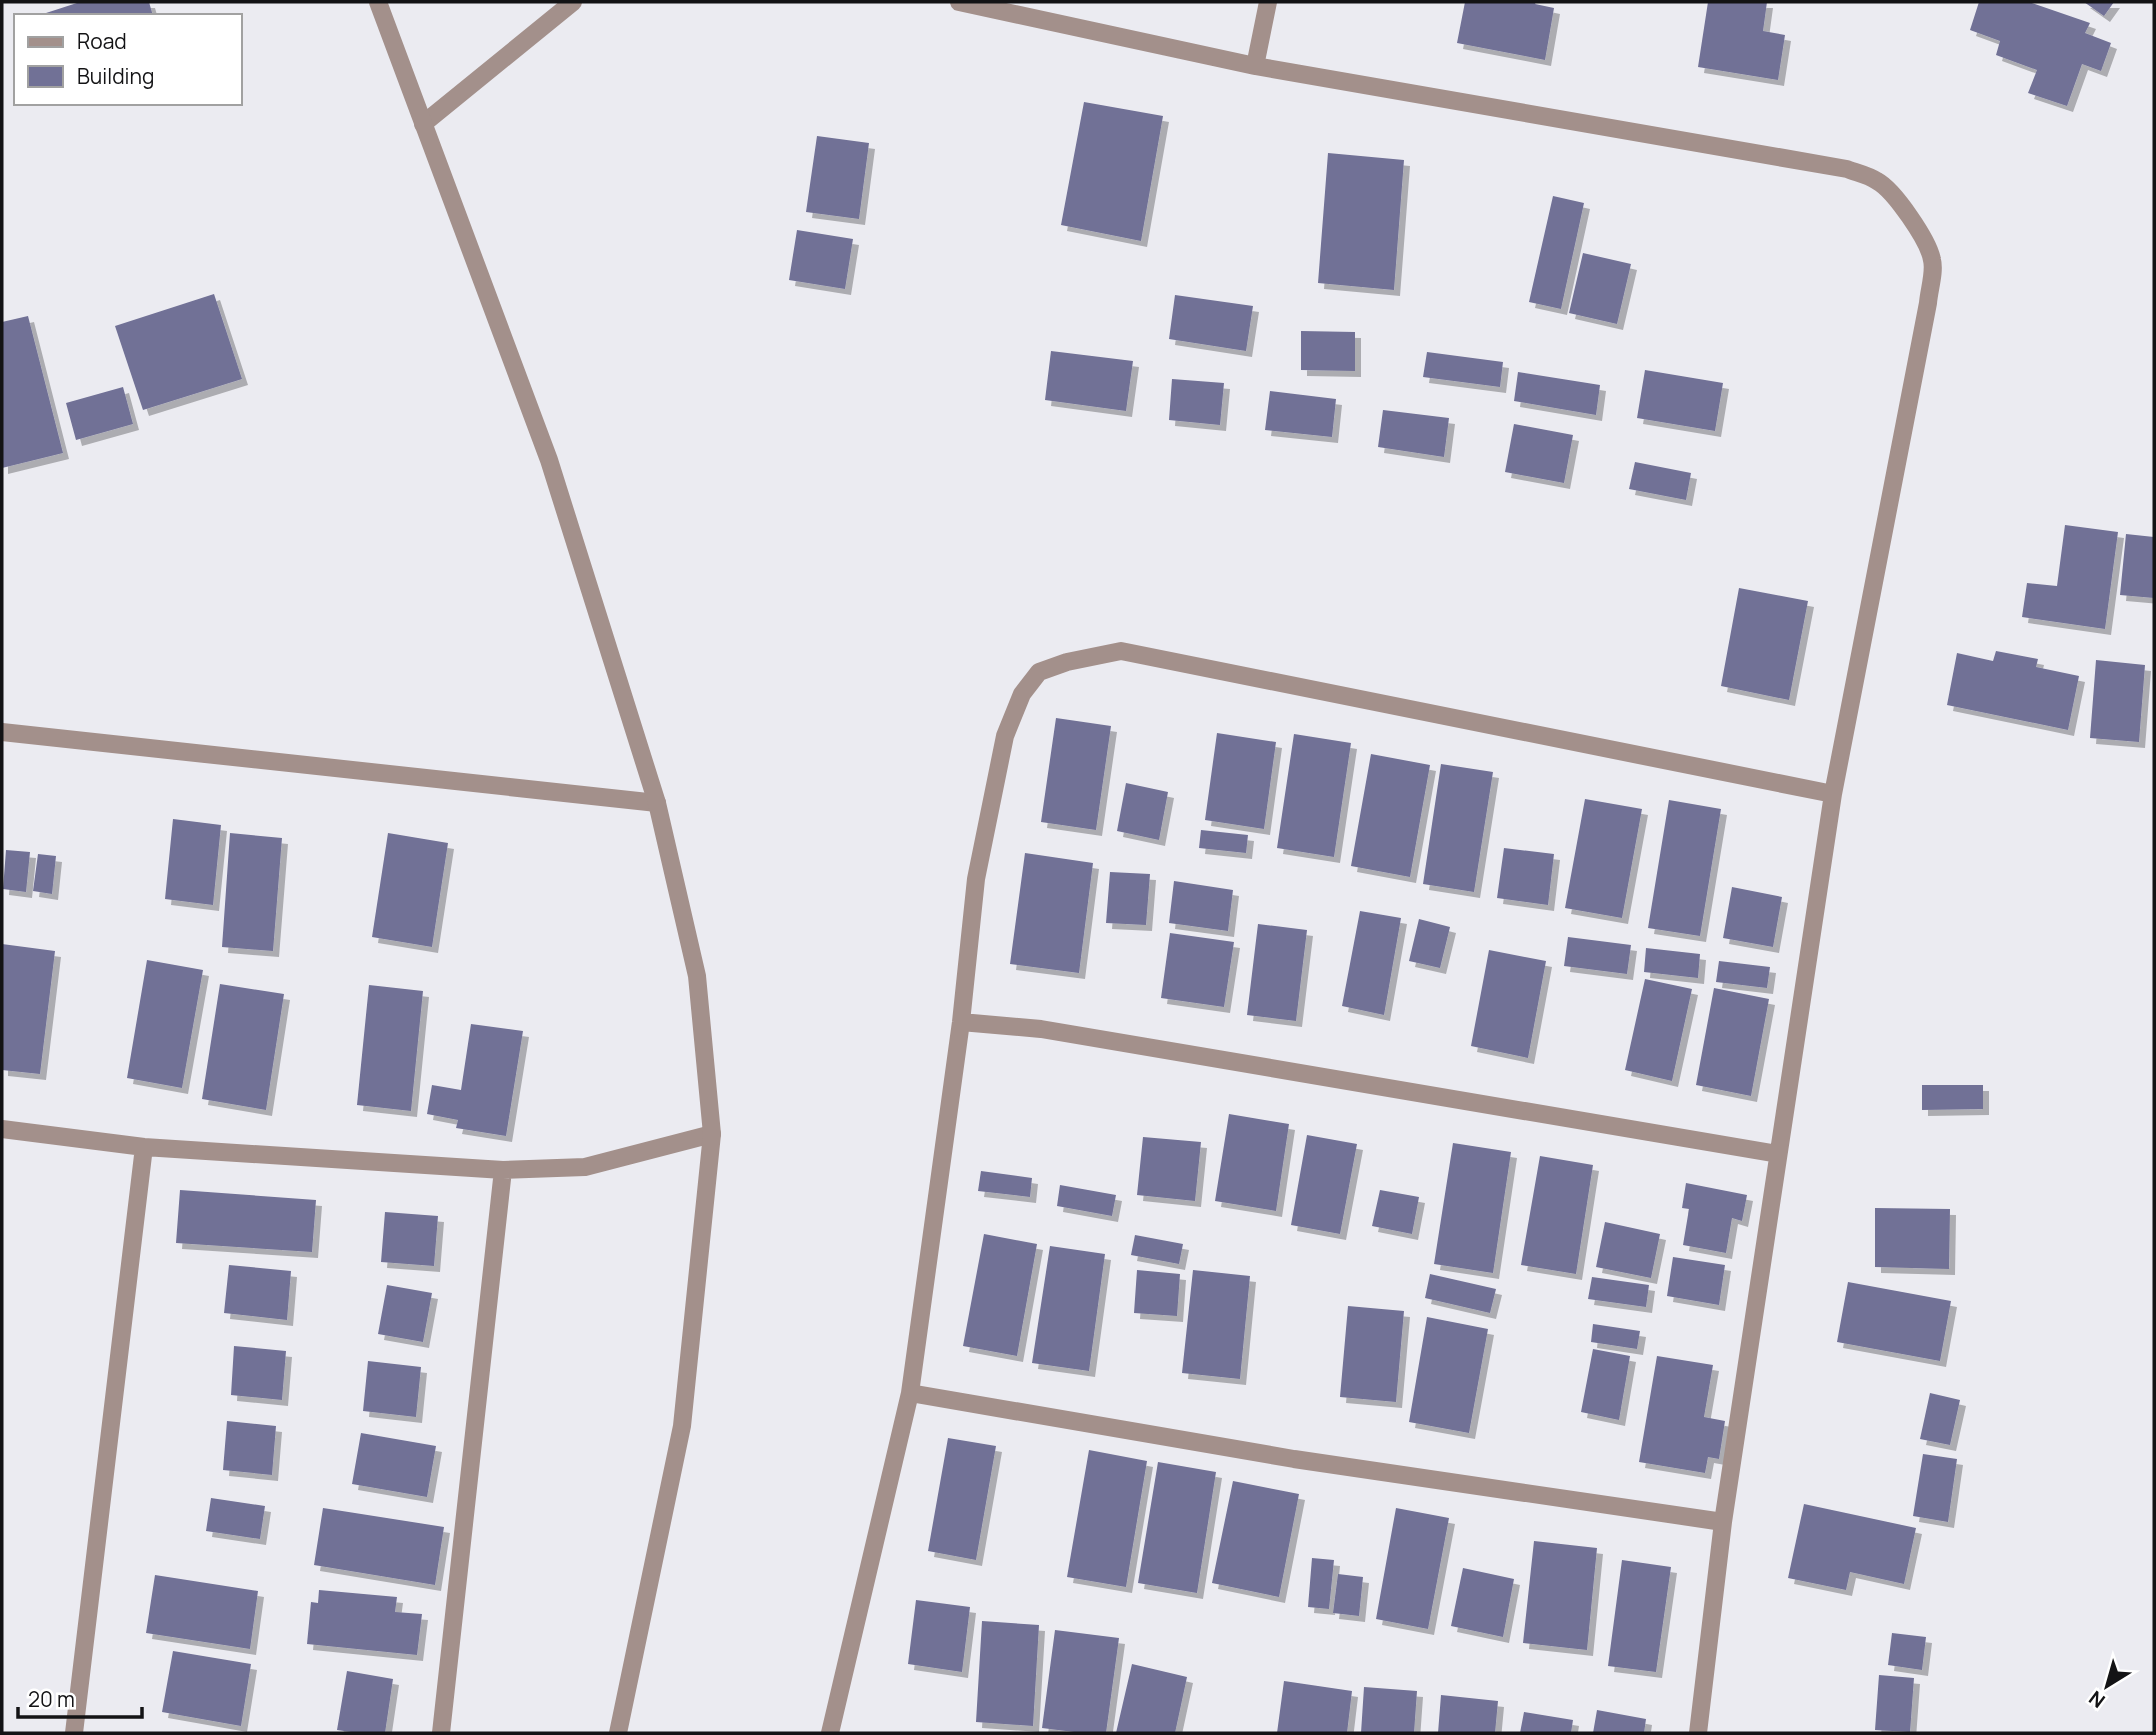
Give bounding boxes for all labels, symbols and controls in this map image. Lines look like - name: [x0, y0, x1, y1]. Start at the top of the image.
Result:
- legend: [14, 14, 242, 105]
- text: Road: [77, 27, 127, 55]
- text: Building: [77, 62, 154, 90]
- north arrow: [2072, 1651, 2142, 1721]
- scale bar: [18, 1676, 142, 1720]
- text: 20 m: [28, 1685, 75, 1713]
- text: N: [2083, 1685, 2110, 1714]

